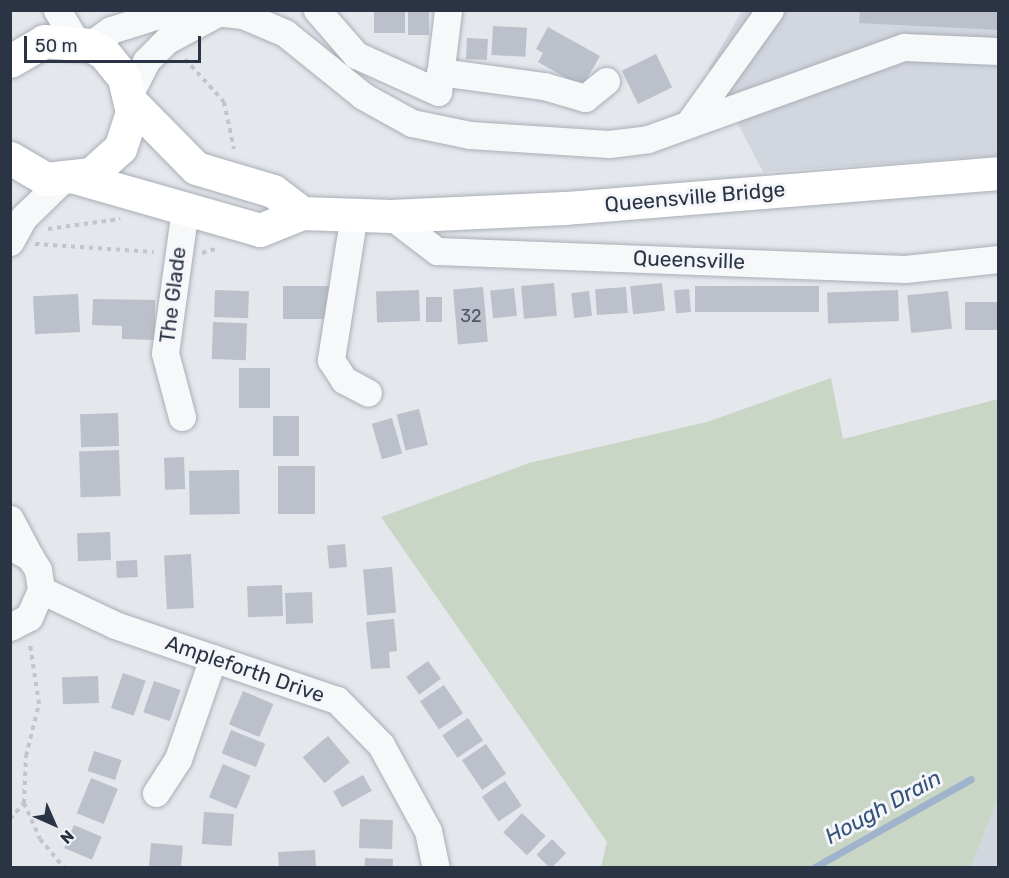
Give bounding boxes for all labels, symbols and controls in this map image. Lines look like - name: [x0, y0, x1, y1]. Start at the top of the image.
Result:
- scale bar: [27, 24, 204, 62]
- text: 50 m: [35, 35, 78, 57]
- street label: Queensville Bridge: [604, 177, 786, 217]
- street label: The Glade: [155, 245, 191, 345]
- street label: Queensville: [633, 245, 745, 275]
- house number: 32: [460, 305, 482, 327]
- street label: Ampleforth Drive: [162, 630, 328, 708]
- water label: Hough Drain: [820, 764, 946, 850]
- north arrow: [24, 794, 84, 854]
- text: N: [56, 826, 78, 848]

